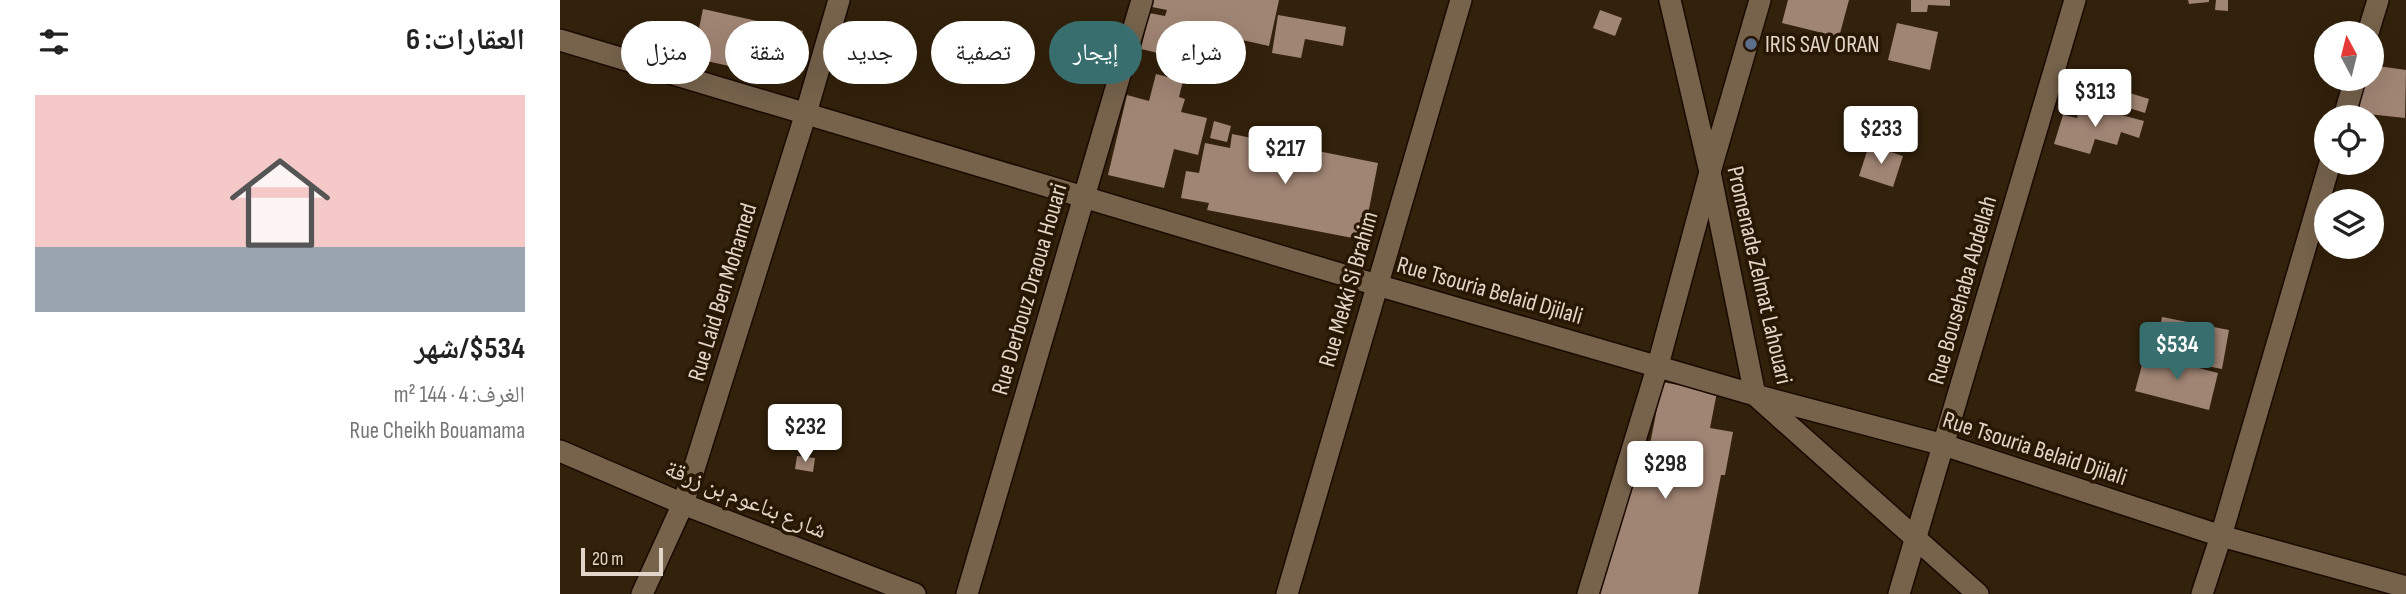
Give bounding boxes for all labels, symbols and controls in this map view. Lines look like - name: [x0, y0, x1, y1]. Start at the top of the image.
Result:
- chip: منزل: [621, 21, 711, 84]
- chip: شقة: [725, 21, 809, 84]
- chip: جديد: [823, 21, 917, 84]
- chip: تصفية: [931, 21, 1035, 84]
- chip: إيجار: [1049, 21, 1142, 84]
- chip: شراء: [1156, 21, 1246, 84]
- north arrow: [2314, 21, 2384, 91]
- map controls: [2314, 21, 2384, 259]
- text: العقارات: 6: [406, 22, 525, 58]
- icon: filters: [35, 23, 73, 61]
- place label: IRIS SAV ORAN: [1765, 30, 1880, 59]
- marker: IRIS SAV ORAN: [1743, 36, 1759, 52]
- pin: $313: [2054, 69, 2136, 129]
- text: $313: [2074, 78, 2116, 106]
- button: locate: [2314, 105, 2384, 175]
- pin: $233: [1840, 106, 1922, 166]
- text: $233: [1860, 115, 1902, 143]
- pin: $217: [1244, 127, 1326, 186]
- text: $217: [1265, 135, 1305, 163]
- icon: home: [217, 140, 343, 266]
- street label: Promenade Zelmat Lahouari: [1720, 163, 1799, 387]
- street label: Rue Derbouz Draoua Houari: [985, 180, 1074, 398]
- button: layers: [2314, 189, 2384, 259]
- street label: Rue Bousehaba Abdellah: [1922, 193, 2003, 388]
- street label: Rue Laid Ben Mohamed: [682, 200, 763, 384]
- street label: Rue Mekki Si Brahim: [1312, 208, 1385, 370]
- street label: Rue Tsouria Belaid Djilali: [1394, 250, 1586, 331]
- pin: $534: [2136, 322, 2218, 382]
- text: $534/شهر: [414, 331, 525, 367]
- text: $534: [2156, 331, 2198, 359]
- text: الغرف: 4 · 144 m²: [394, 381, 525, 409]
- pin: $232: [764, 405, 846, 464]
- street label: Rue Tsouria Belaid Djilali: [1939, 405, 2131, 492]
- text: $232: [784, 413, 826, 441]
- text: Rue Cheikh Bouamama: [350, 417, 525, 445]
- pin: $298: [1624, 442, 1706, 501]
- text: $298: [1643, 450, 1687, 478]
- street label: شارع بناعوم بن زرقة: [660, 454, 831, 546]
- scale bar: [581, 545, 663, 577]
- text: 20 m: [592, 548, 624, 571]

